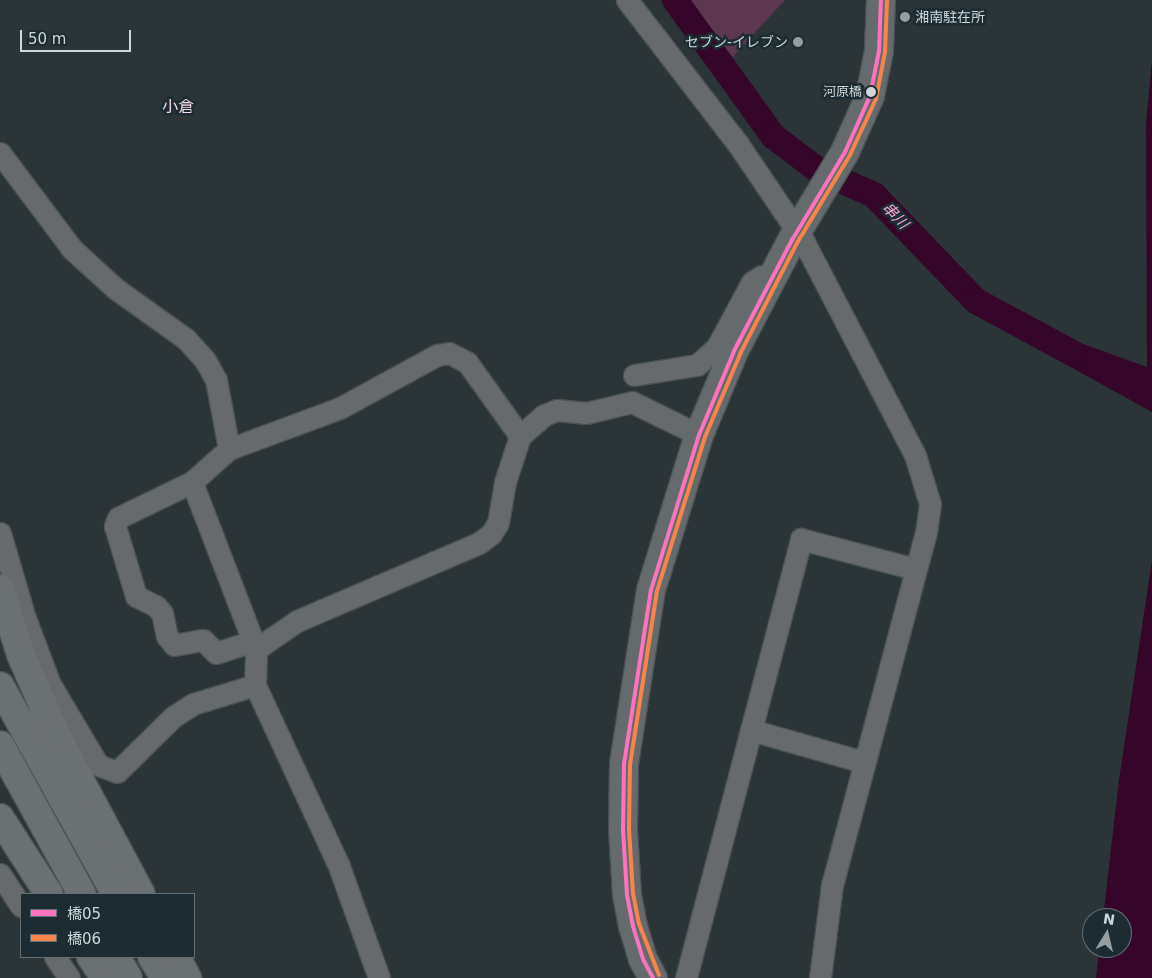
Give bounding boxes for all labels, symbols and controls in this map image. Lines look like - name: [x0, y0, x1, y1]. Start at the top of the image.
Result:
- place label: 湘南駐在所: [915, 9, 985, 25]
- marker: 湘南駐在所: [899, 11, 911, 23]
- scale bar: [22, 20, 134, 52]
- text: 50 m: [28, 30, 66, 48]
- place label: セブン-イレブン: [685, 34, 788, 50]
- marker: セブン-イレブン: [792, 36, 804, 48]
- place label: 河原橋: [823, 84, 862, 100]
- marker: 河原橋: [866, 87, 876, 97]
- district label: 小倉: [162, 97, 194, 117]
- water label: 串川: [878, 199, 912, 233]
- legend: [20, 893, 195, 958]
- text: 橋05: [67, 905, 101, 923]
- north arrow: [1082, 908, 1132, 958]
- text: N: [1102, 910, 1116, 928]
- text: 橋06: [67, 930, 101, 948]

